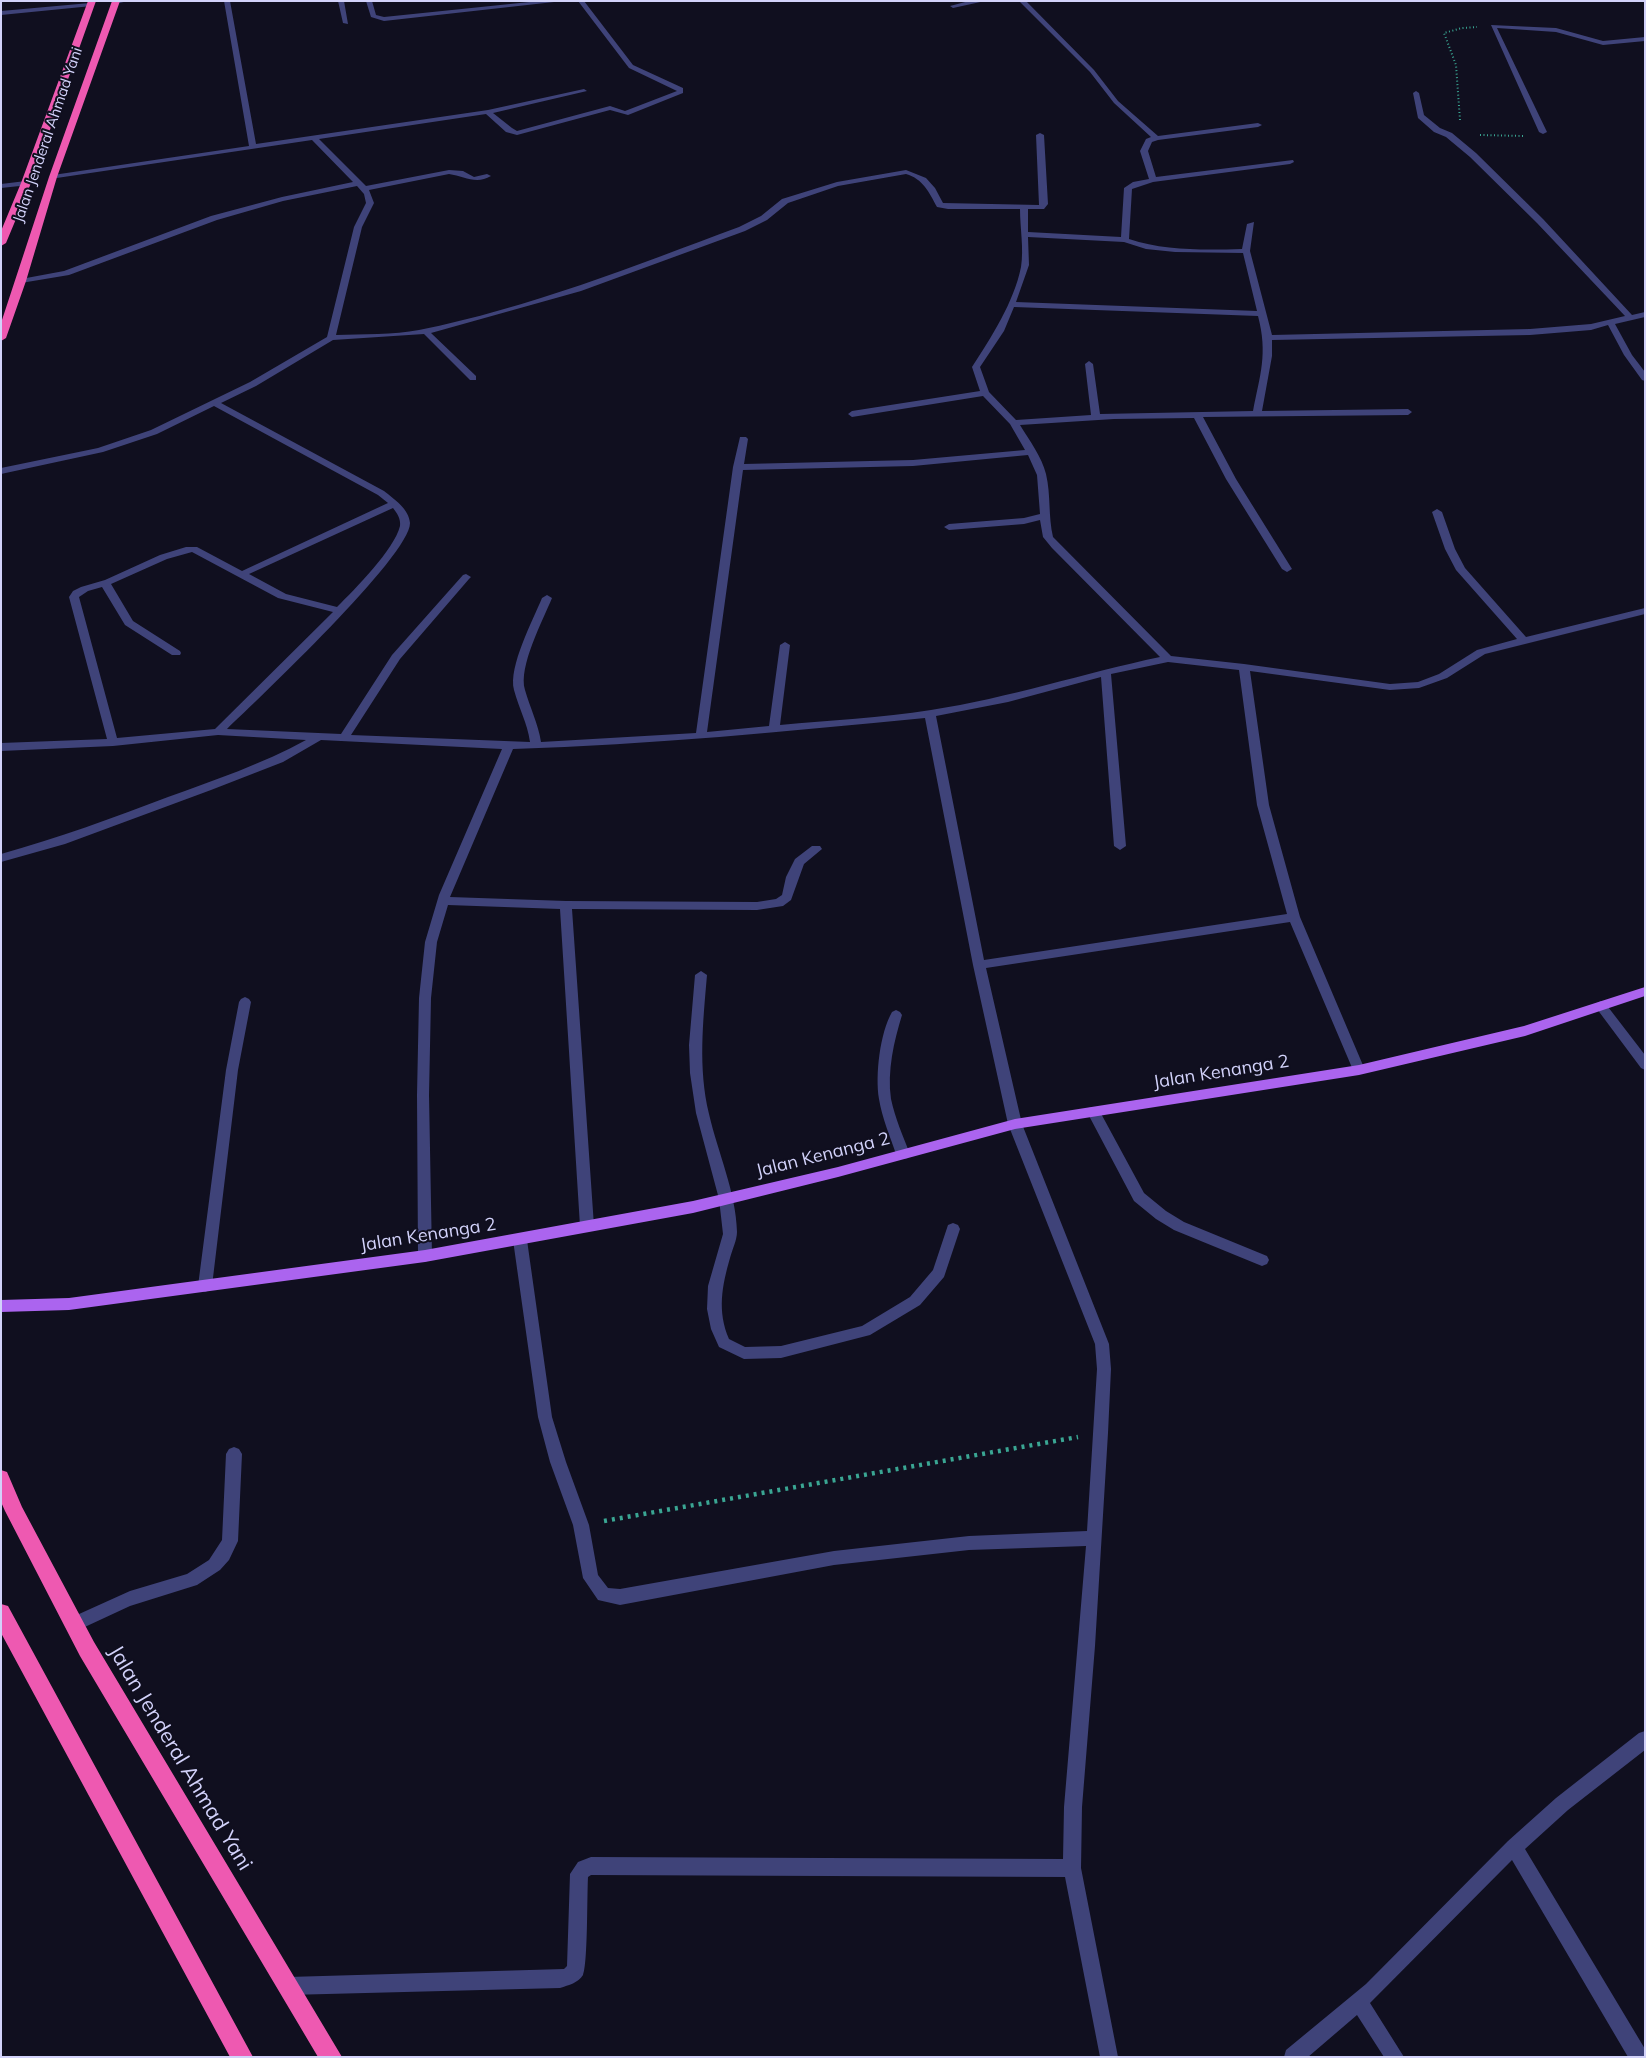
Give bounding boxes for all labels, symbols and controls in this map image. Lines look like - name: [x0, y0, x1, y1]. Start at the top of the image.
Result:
- street label: Jalan Jenderal Ahmad Yani: [9, 45, 87, 225]
- street label: Jalan Kenanga 2: [1152, 1051, 1290, 1093]
- street label: Jalan Kenanga 2: [754, 1128, 892, 1182]
- street label: Jalan Kenanga 2: [359, 1214, 497, 1256]
- street label: Jalan Jenderal Ahmad Yani: [103, 1641, 257, 1875]

